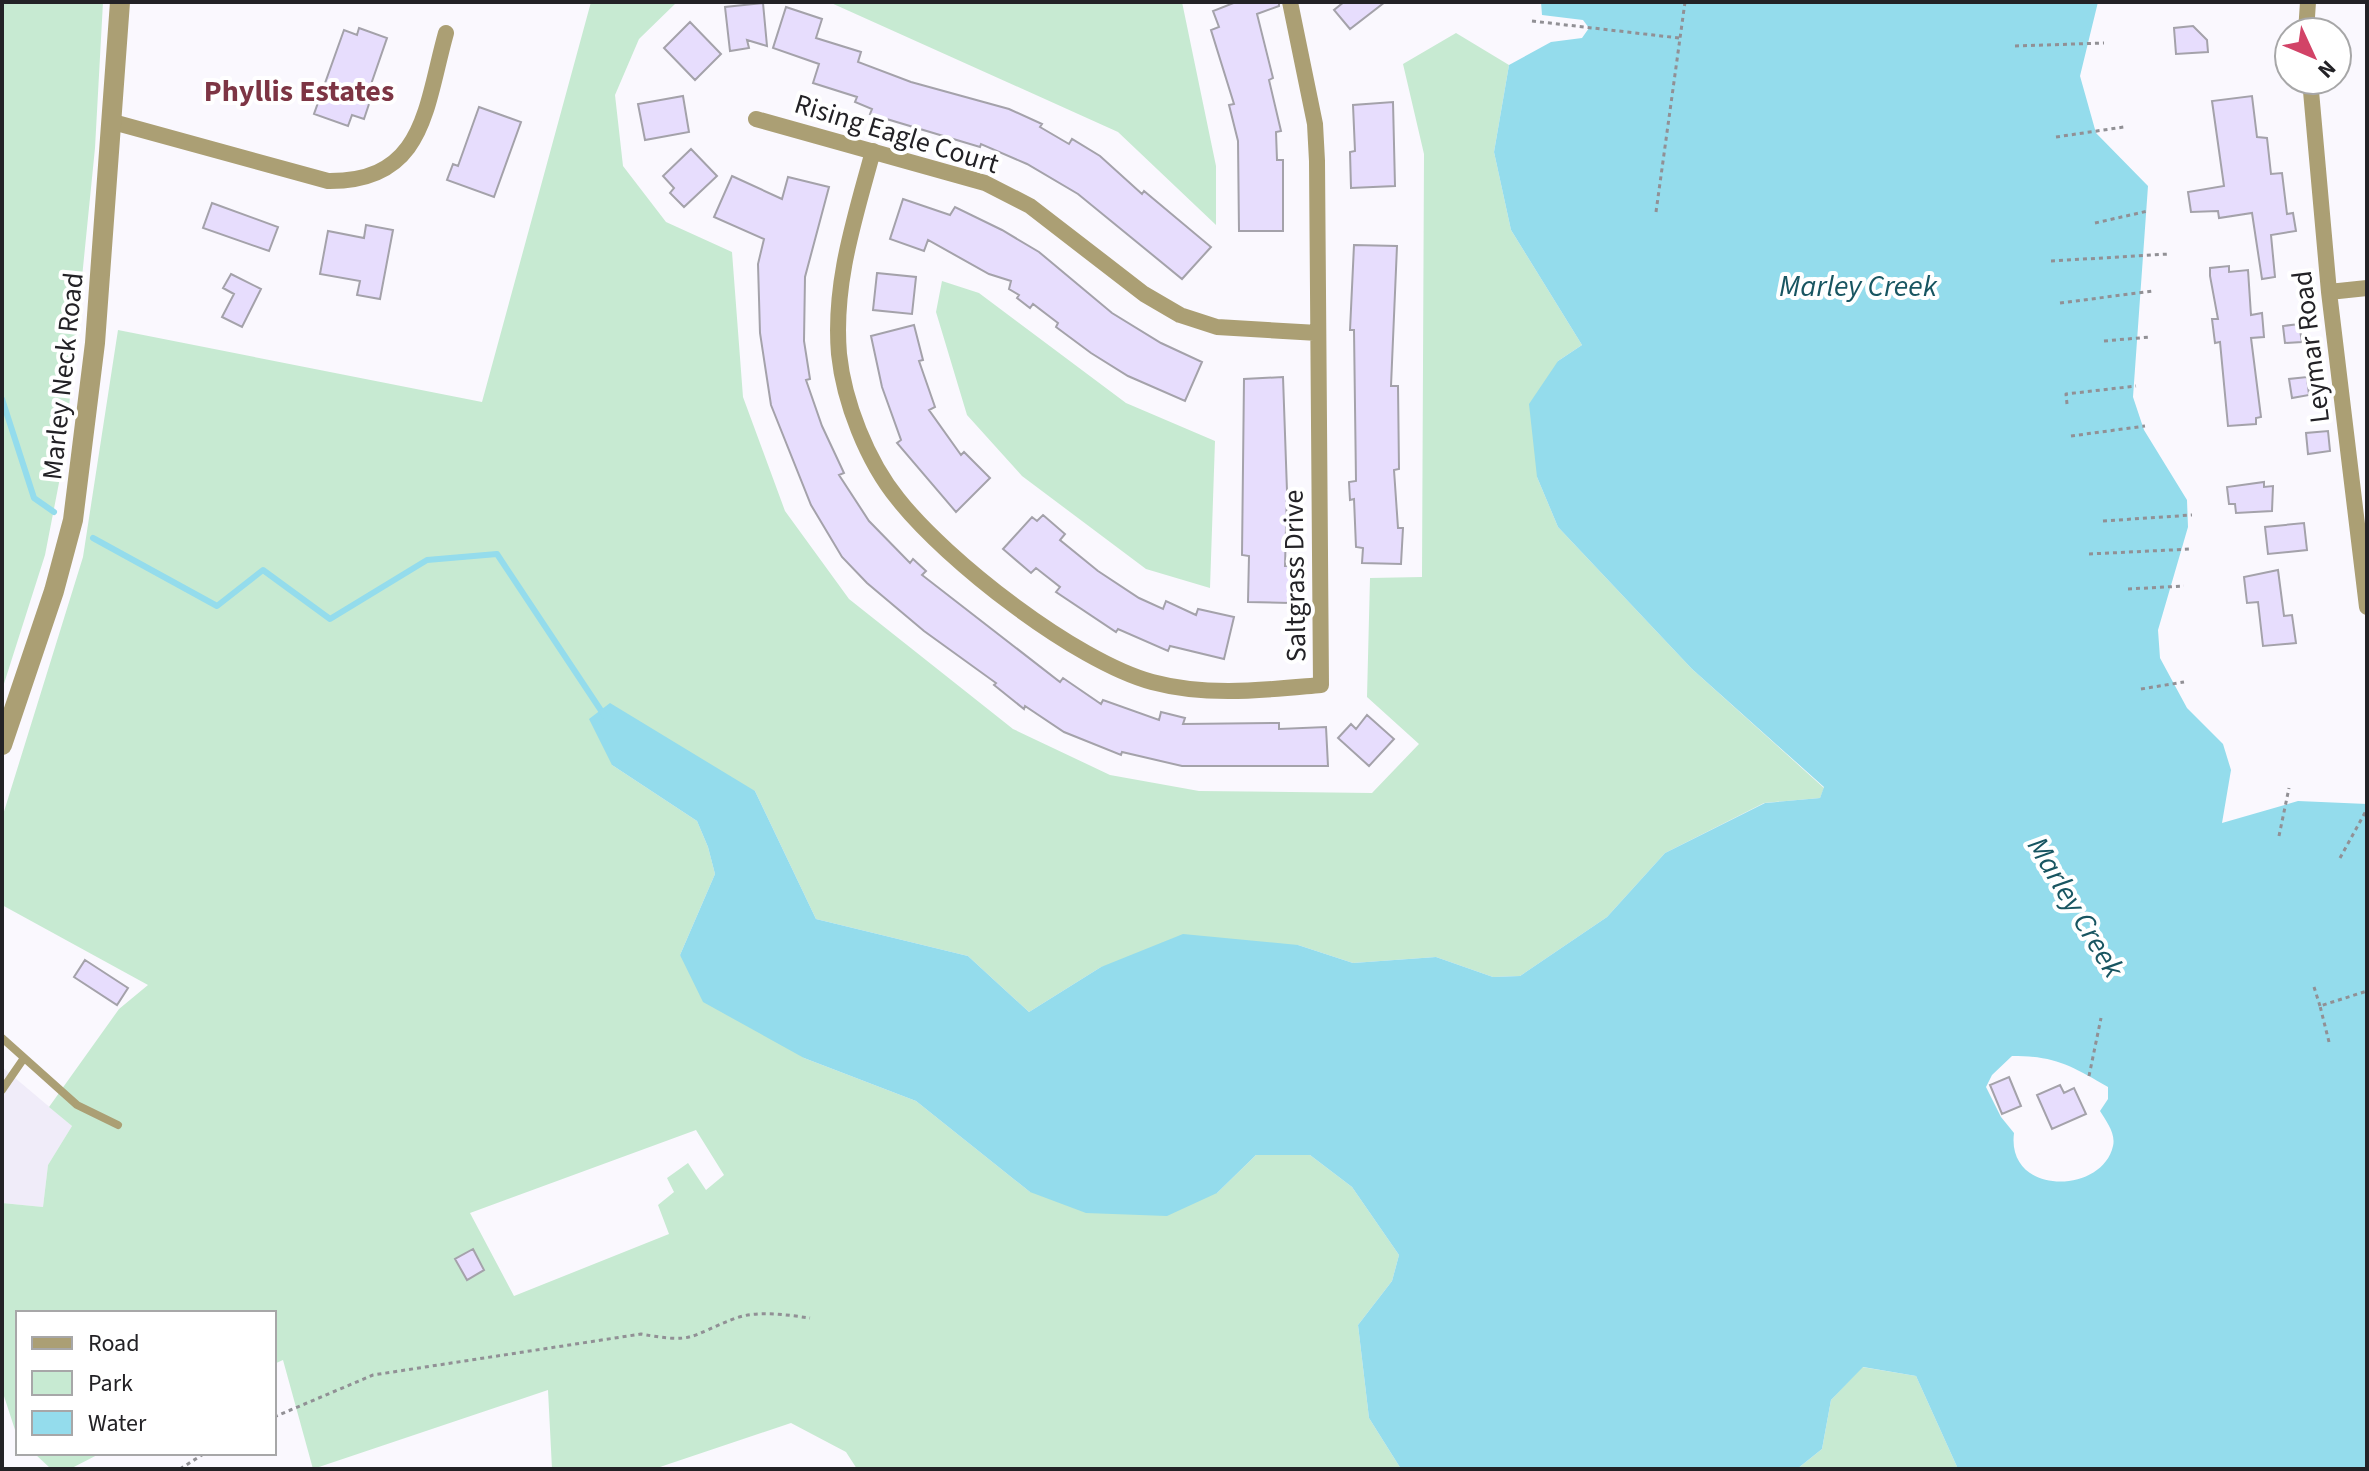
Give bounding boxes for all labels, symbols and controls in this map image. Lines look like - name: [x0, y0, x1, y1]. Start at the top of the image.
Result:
- north arrow: [2273, 16, 2353, 96]
- text: N: [2310, 53, 2343, 86]
- district label: Phyllis Estates: [204, 70, 394, 113]
- street label: Rising Eagle Court: [790, 84, 1004, 184]
- water label: Marley Creek: [1779, 265, 1938, 308]
- street label: Leymar Road: [2282, 268, 2340, 425]
- street label: Marley Neck Road: [32, 270, 94, 482]
- street label: Saltgrass Drive: [1273, 489, 1317, 663]
- water label: Marley Creek: [2016, 829, 2135, 987]
- legend: [16, 1311, 276, 1455]
- text: Road: [88, 1326, 140, 1361]
- text: Park: [88, 1366, 133, 1401]
- text: Water: [88, 1406, 147, 1441]

